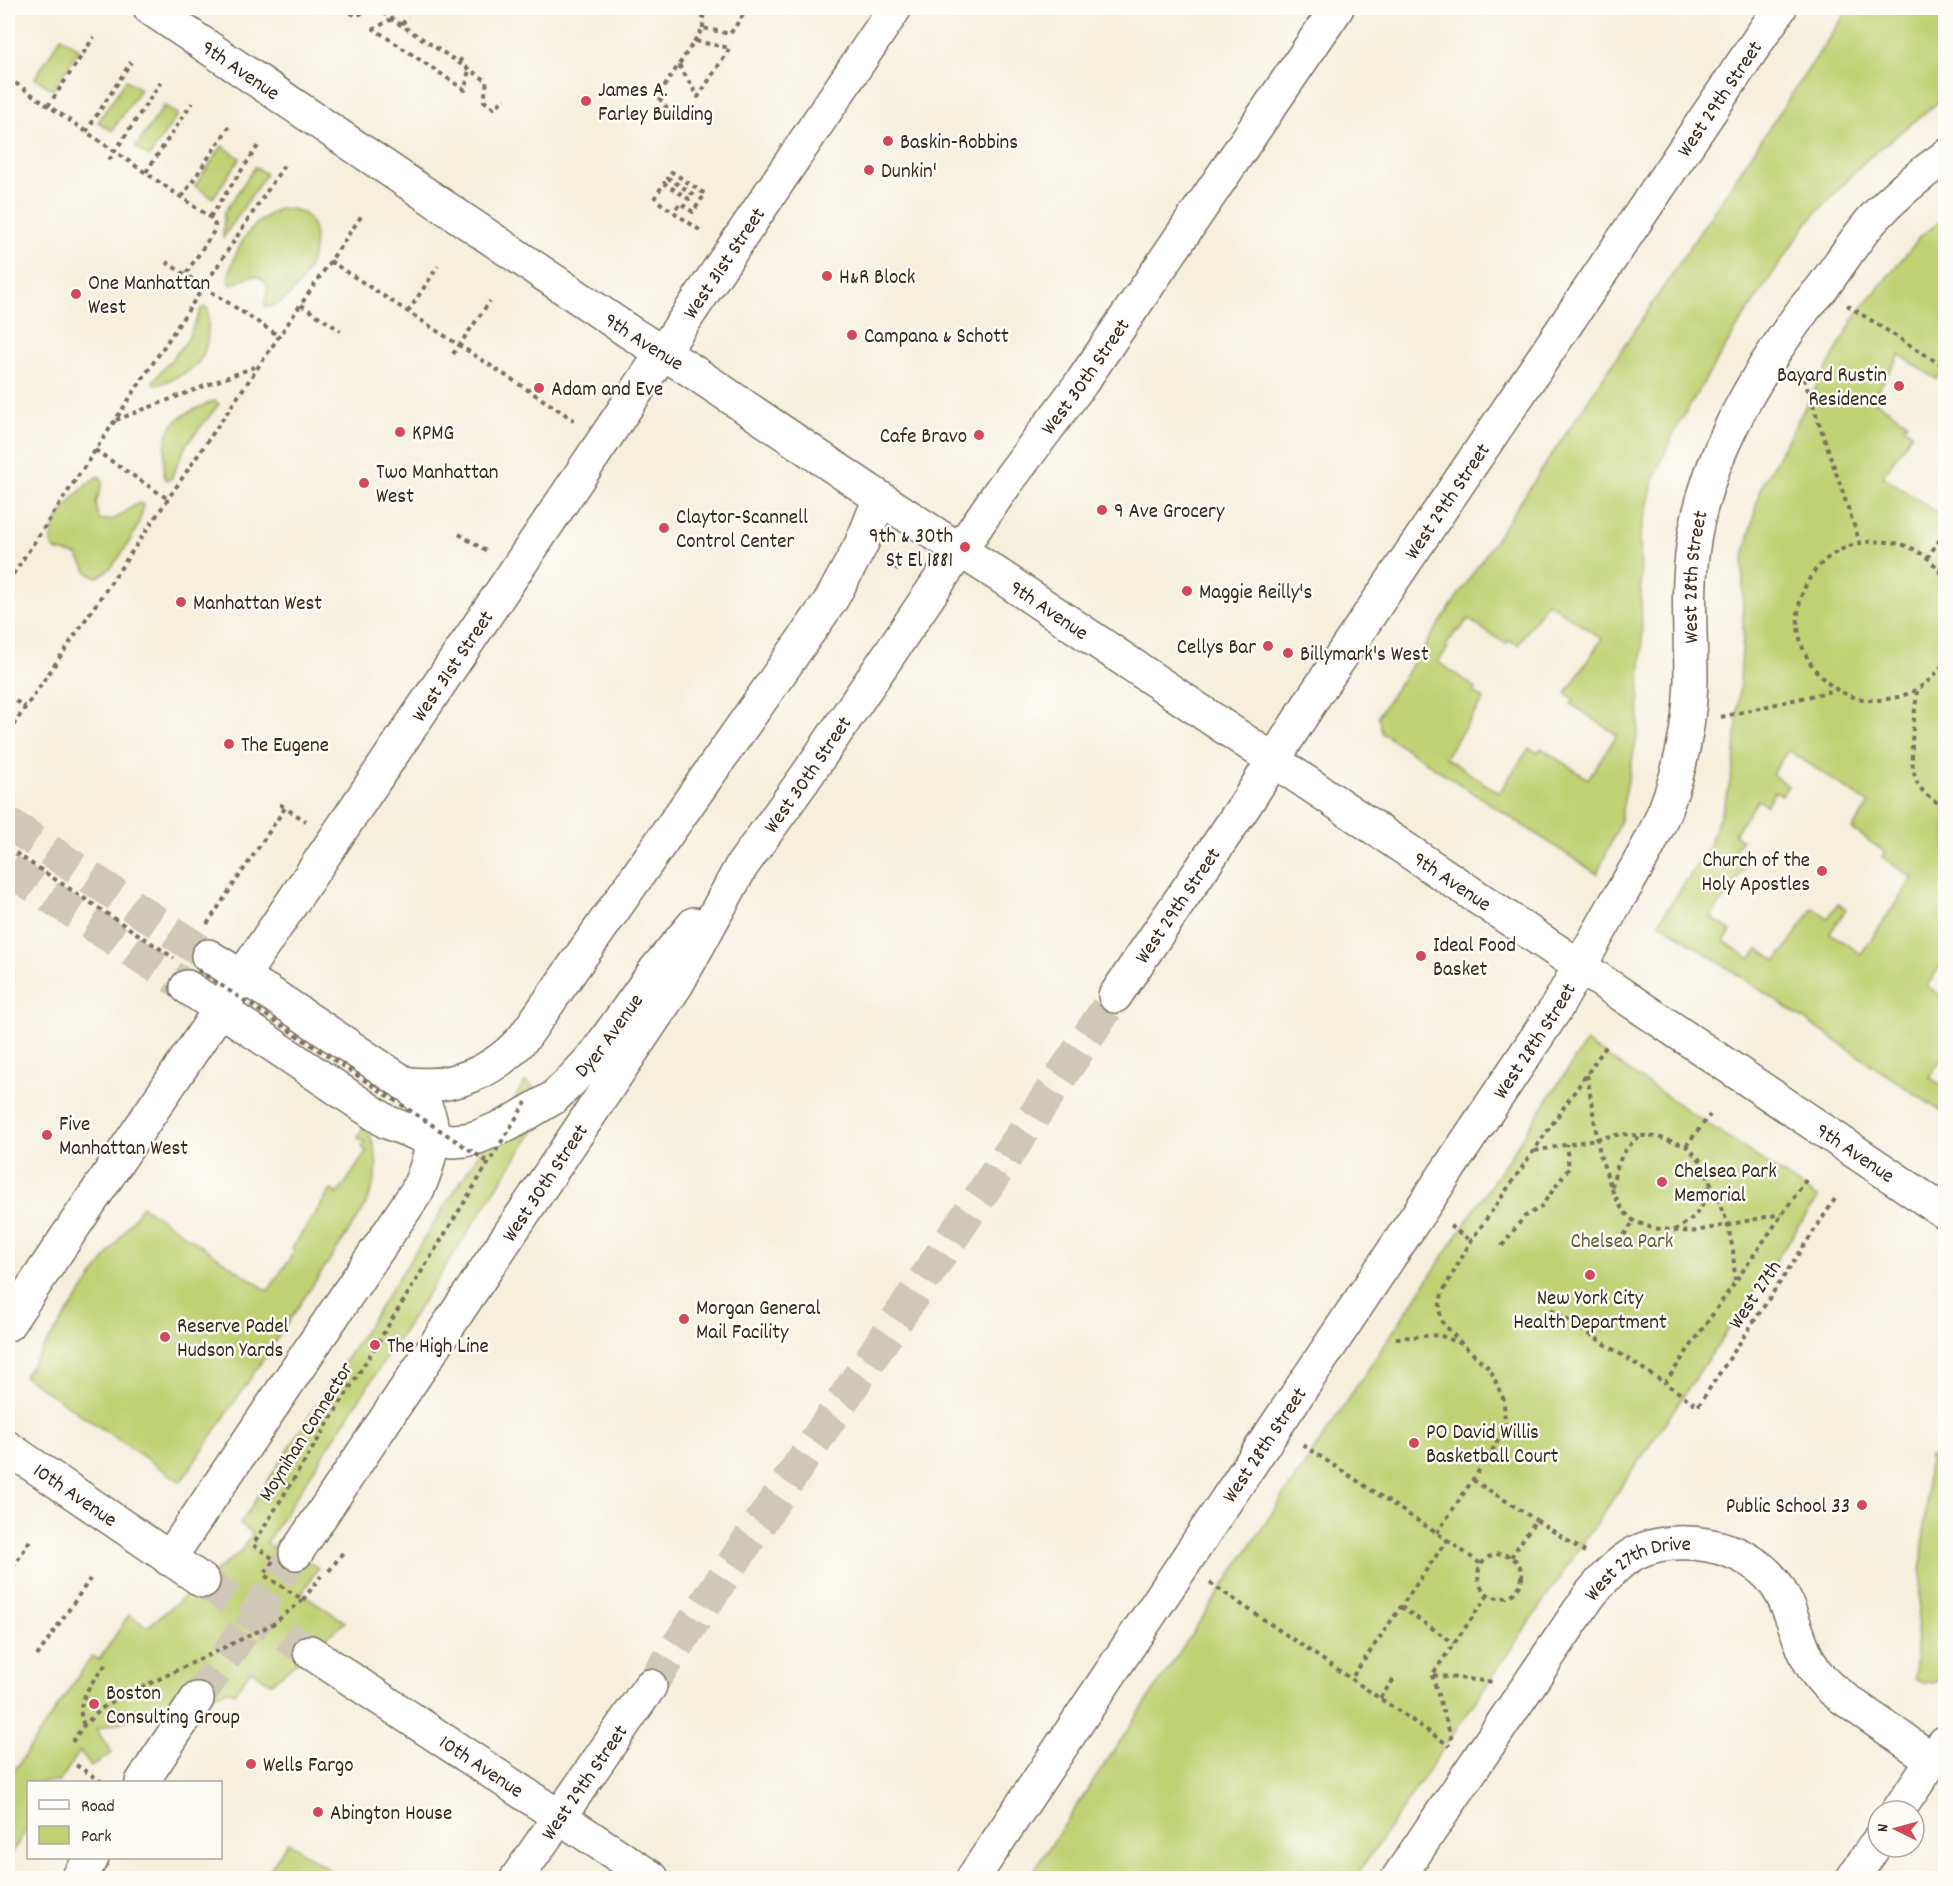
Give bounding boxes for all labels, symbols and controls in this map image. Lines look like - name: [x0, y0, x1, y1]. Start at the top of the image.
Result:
- street label: 9th Avenue: [194, 35, 285, 110]
- street label: West 29th Street: [1671, 36, 1772, 164]
- place label: James A. Farley Building: [598, 77, 713, 131]
- marker: James A. Farley Building: [579, 94, 593, 108]
- place label: Baskin-Robbins: [900, 129, 1018, 159]
- marker: Baskin-Robbins: [881, 134, 895, 148]
- place label: Dunkin': [881, 158, 937, 188]
- marker: Dunkin': [862, 163, 876, 177]
- street label: West 31st Street: [677, 202, 775, 326]
- place label: H&R Block: [839, 264, 915, 294]
- marker: H&R Block: [820, 269, 834, 283]
- place label: One Manhattan West: [88, 270, 210, 324]
- marker: One Manhattan West: [69, 287, 83, 301]
- street label: 9th Avenue: [597, 307, 688, 380]
- street label: West 30th Street: [1035, 313, 1139, 442]
- place label: Campana & Schott: [864, 323, 1009, 353]
- marker: Campana & Schott: [845, 328, 859, 342]
- place label: Bayard Rustin Residence: [1777, 362, 1887, 416]
- place label: Adam and Eve: [551, 376, 663, 406]
- marker: Bayard Rustin Residence: [1892, 379, 1906, 393]
- marker: Adam and Eve: [532, 381, 546, 395]
- place label: KPMG: [412, 420, 454, 450]
- place label: Cafe Bravo: [880, 423, 967, 453]
- marker: KPMG: [393, 425, 407, 439]
- marker: Cafe Bravo: [972, 428, 986, 442]
- street label: West 29th Street: [1399, 438, 1499, 567]
- place label: Two Manhattan West: [376, 459, 498, 513]
- marker: Two Manhattan West: [357, 476, 371, 490]
- place label: 9 Ave Grocery: [1114, 498, 1225, 528]
- marker: 9 Ave Grocery: [1095, 503, 1109, 517]
- place label: Claytor-Scannell Control Center: [676, 504, 808, 558]
- street label: West 28th Street: [1677, 508, 1718, 644]
- marker: Claytor-Scannell Control Center: [657, 521, 671, 535]
- place label: 9th & 30th St El 1881: [869, 523, 953, 577]
- marker: 9th & 30th St El 1881: [958, 540, 972, 554]
- street label: 9th Avenue: [1002, 574, 1093, 649]
- place label: Maggie Reilly's: [1199, 579, 1312, 609]
- marker: Maggie Reilly's: [1180, 584, 1194, 598]
- place label: Manhattan West: [193, 590, 322, 620]
- marker: Manhattan West: [174, 595, 188, 609]
- street label: West 31st Street: [406, 605, 503, 729]
- place label: Cellys Bar: [1177, 634, 1256, 664]
- marker: Cellys Bar: [1261, 639, 1275, 653]
- place label: Billymark's West: [1300, 641, 1429, 671]
- marker: Billymark's West: [1281, 646, 1295, 660]
- street label: West 30th Street: [758, 711, 861, 841]
- place label: The Eugene: [241, 732, 329, 762]
- marker: The Eugene: [222, 737, 236, 751]
- street label: West 29th Street: [1129, 842, 1230, 971]
- street label: 9th Avenue: [1405, 846, 1496, 921]
- place label: Church of the Holy Apostles: [1701, 847, 1810, 901]
- marker: Church of the Holy Apostles: [1815, 864, 1829, 878]
- place label: Ideal Food Basket: [1433, 932, 1516, 986]
- marker: Ideal Food Basket: [1414, 949, 1428, 963]
- street label: West 28th Street: [1487, 978, 1585, 1106]
- street label: Dyer Avenue: [569, 988, 652, 1086]
- place label: Five Manhattan West: [59, 1111, 188, 1165]
- street label: 9th Avenue: [1809, 1117, 1899, 1192]
- street label: West 30th Street: [496, 1119, 597, 1249]
- marker: Five Manhattan West: [40, 1128, 54, 1142]
- place label: Chelsea Park Memorial: [1674, 1158, 1777, 1212]
- marker: Chelsea Park Memorial: [1655, 1175, 1669, 1189]
- park label: Chelsea Park: [1571, 1228, 1673, 1258]
- street label: West 27th: [1722, 1255, 1791, 1336]
- marker: New York City Health Department: [1583, 1268, 1597, 1282]
- place label: New York City Health Department: [1513, 1285, 1667, 1339]
- place label: Morgan General Mail Facility: [696, 1295, 820, 1349]
- marker: Morgan General Mail Facility: [677, 1312, 691, 1326]
- place label: Reserve Padel Hudson Yards: [177, 1313, 289, 1367]
- marker: Reserve Padel Hudson Yards: [158, 1330, 172, 1344]
- place label: The High Line: [387, 1333, 489, 1363]
- marker: The High Line: [368, 1338, 382, 1352]
- street label: Moynihan Connector: [253, 1357, 363, 1508]
- street label: West 28th Street: [1217, 1382, 1316, 1510]
- place label: PO David Willis Basketball Court: [1426, 1419, 1559, 1473]
- marker: PO David Willis Basketball Court: [1407, 1436, 1421, 1450]
- street label: 10th Avenue: [26, 1457, 122, 1536]
- place label: Public School 33: [1726, 1493, 1850, 1523]
- marker: Public School 33: [1855, 1498, 1869, 1512]
- street label: West 27th Drive: [1579, 1531, 1691, 1609]
- place label: Boston Consulting Group: [106, 1680, 240, 1734]
- marker: Boston Consulting Group: [87, 1697, 101, 1711]
- street label: West 29th Street: [535, 1719, 637, 1847]
- street label: 10th Avenue: [432, 1729, 528, 1807]
- place label: Wells Fargo: [263, 1752, 354, 1782]
- marker: Wells Fargo: [244, 1757, 258, 1771]
- legend: [27, 1781, 222, 1859]
- text: Road: [81, 1795, 115, 1820]
- north arrow: [1866, 1799, 1926, 1859]
- place label: Abington House: [330, 1800, 452, 1830]
- marker: Abington House: [311, 1805, 325, 1819]
- text: N: [1872, 1823, 1895, 1833]
- text: Park: [81, 1825, 112, 1850]

